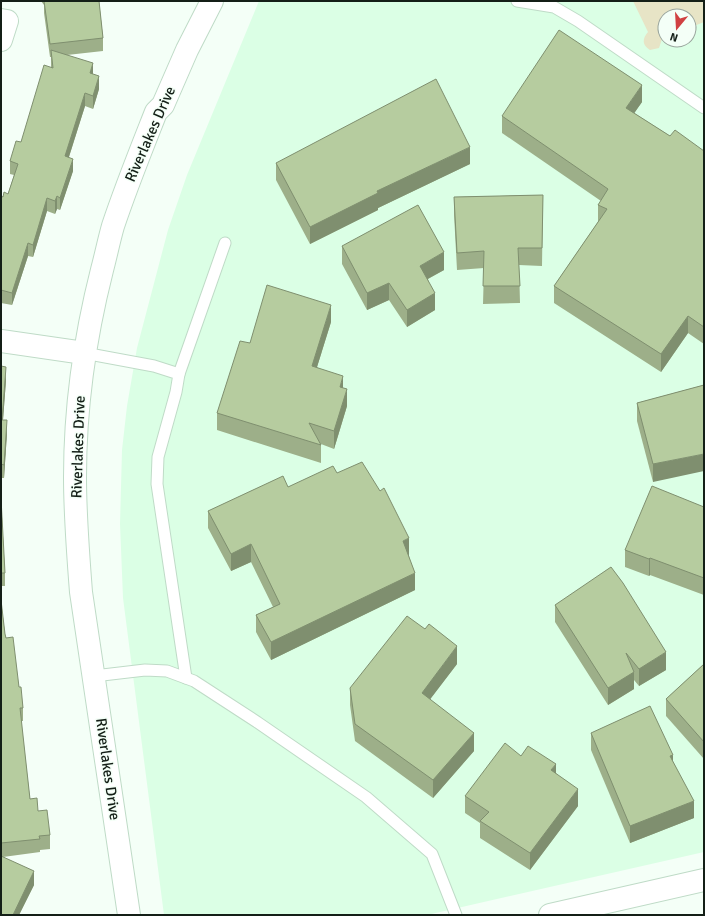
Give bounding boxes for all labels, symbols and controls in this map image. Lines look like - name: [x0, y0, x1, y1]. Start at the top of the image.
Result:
- north arrow: [657, 8, 697, 48]
- text: N: [668, 30, 680, 44]
- street label: Riverlakes Drive: [121, 83, 179, 185]
- street label: Riverlakes Drive: [67, 395, 89, 499]
- street label: Riverlakes Drive: [92, 717, 124, 821]

